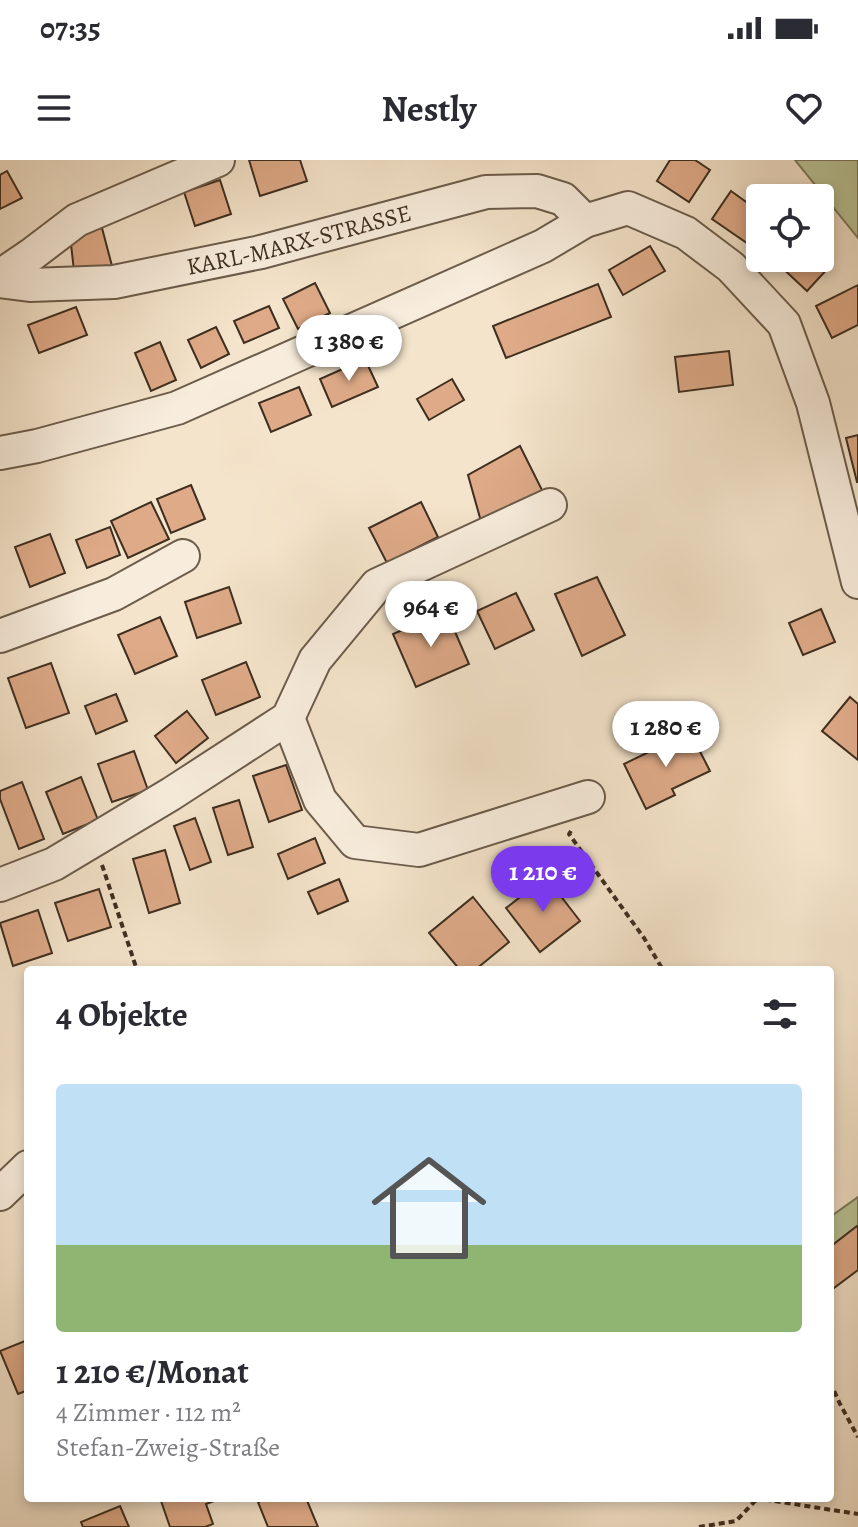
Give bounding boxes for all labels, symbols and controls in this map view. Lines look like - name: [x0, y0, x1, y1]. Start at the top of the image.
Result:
- text: 07:35: [40, 8, 101, 48]
- text: Nestly: [382, 84, 476, 133]
- icon: menu: [32, 86, 76, 130]
- icon: heart: [782, 86, 826, 130]
- map controls: [746, 184, 834, 272]
- button: locate: [746, 184, 834, 272]
- street label: KARL-MARX-STRASSE: [184, 197, 415, 283]
- pin: 1 380 €: [275, 315, 423, 383]
- text: 1 380 €: [314, 323, 384, 358]
- pin: 964 €: [375, 581, 487, 649]
- text: 964 €: [403, 589, 459, 624]
- pin: 1 280 €: [592, 701, 740, 769]
- text: 1 280 €: [630, 709, 702, 744]
- pin: 1 210 €: [469, 846, 617, 914]
- text: 1 210 €: [509, 854, 577, 889]
- text: 4 Objekte: [56, 991, 188, 1038]
- icon: filters: [758, 992, 802, 1036]
- icon: home: [357, 1136, 501, 1280]
- text: 1 210 €/Monat: [56, 1348, 249, 1395]
- text: 4 Zimmer · 112 m²: [56, 1395, 241, 1430]
- text: Stefan-Zweig-Straße: [56, 1430, 280, 1465]

